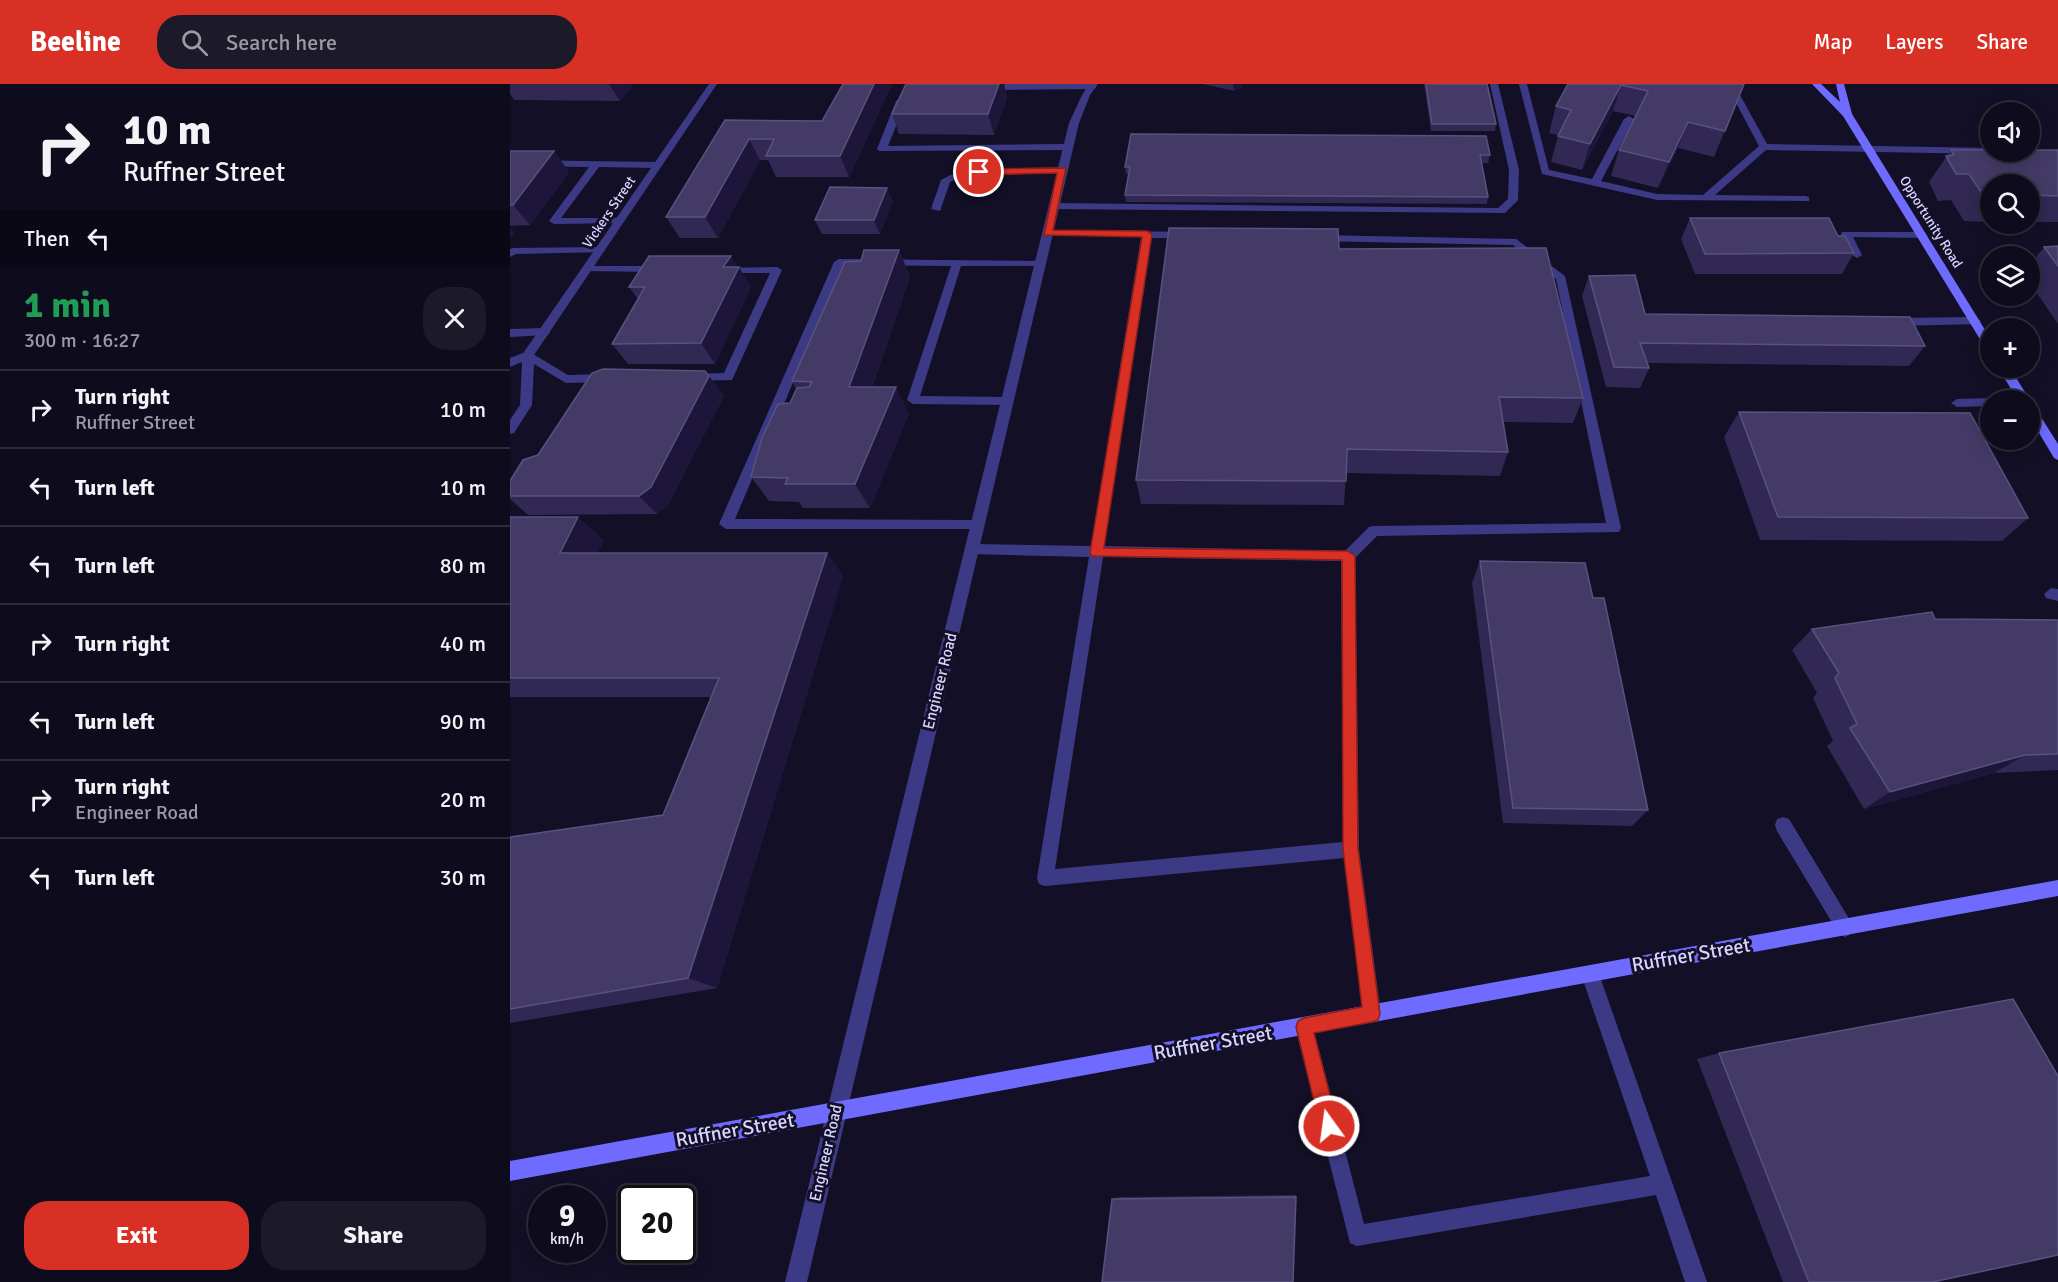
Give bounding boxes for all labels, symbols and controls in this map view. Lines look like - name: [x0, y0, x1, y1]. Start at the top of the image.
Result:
- search box: [157, 15, 577, 69]
- text: Beeline: [30, 25, 121, 59]
- icon: search: [178, 26, 211, 59]
- text: Search here: [226, 29, 337, 56]
- text: Map: [1814, 29, 1852, 55]
- text: Layers: [1885, 29, 1943, 55]
- text: Share: [1976, 29, 2028, 55]
- map controls: [1980, 102, 2040, 450]
- button: sound: [1980, 102, 2040, 162]
- text: 10 m: [123, 105, 212, 156]
- icon: right: [24, 108, 102, 186]
- pin: [953, 146, 1004, 197]
- icon: arrive: [962, 155, 995, 188]
- text: Ruffner Street: [123, 156, 285, 189]
- street label: Vickers Street: [579, 173, 639, 251]
- street label: Opportunity Road: [1896, 173, 1966, 271]
- button: search: [1980, 174, 2040, 234]
- icon: left: [82, 222, 115, 255]
- text: Then: [24, 225, 70, 252]
- button: layers: [1980, 246, 2040, 306]
- text: 1 min: [24, 283, 111, 328]
- button: close: [423, 287, 486, 350]
- button: +: [1980, 318, 2040, 378]
- text: 300 m · 16:27: [24, 328, 140, 353]
- text: Turn right: [75, 383, 170, 410]
- button: −: [1980, 390, 2040, 450]
- icon: right: [24, 393, 57, 426]
- text: 10 m: [440, 396, 486, 423]
- text: Ruffner Street: [75, 410, 195, 435]
- icon: left: [24, 471, 57, 504]
- text: Turn left: [75, 474, 155, 501]
- text: 10 m: [440, 474, 486, 501]
- icon: left: [24, 549, 57, 582]
- text: Turn left: [75, 552, 155, 579]
- text: 80 m: [440, 552, 486, 579]
- icon: right: [24, 627, 57, 660]
- text: Turn right: [75, 630, 170, 657]
- text: 40 m: [440, 630, 486, 657]
- street label: Engineer Road: [918, 631, 962, 731]
- icon: left: [24, 705, 57, 738]
- text: Turn left: [75, 708, 155, 735]
- text: 90 m: [440, 708, 486, 735]
- text: Turn right: [75, 773, 170, 800]
- icon: right: [24, 783, 57, 816]
- text: 20 m: [440, 786, 486, 813]
- text: Engineer Road: [75, 800, 199, 825]
- icon: left: [24, 861, 57, 894]
- text: Turn left: [75, 864, 155, 891]
- text: 30 m: [440, 864, 486, 891]
- street label: Ruffner Street: [1630, 932, 1752, 978]
- street label: Ruffner Street: [1152, 1020, 1274, 1066]
- position arrow: [1297, 1094, 1361, 1158]
- street label: Engineer Road: [805, 1103, 847, 1203]
- street label: Ruffner Street: [674, 1107, 796, 1153]
- speed limit sign: 20: [618, 1185, 696, 1263]
- text: 9: [559, 1198, 575, 1235]
- button: Exit: [24, 1201, 249, 1270]
- button: Share: [261, 1201, 486, 1270]
- text: km/h: [550, 1230, 584, 1248]

